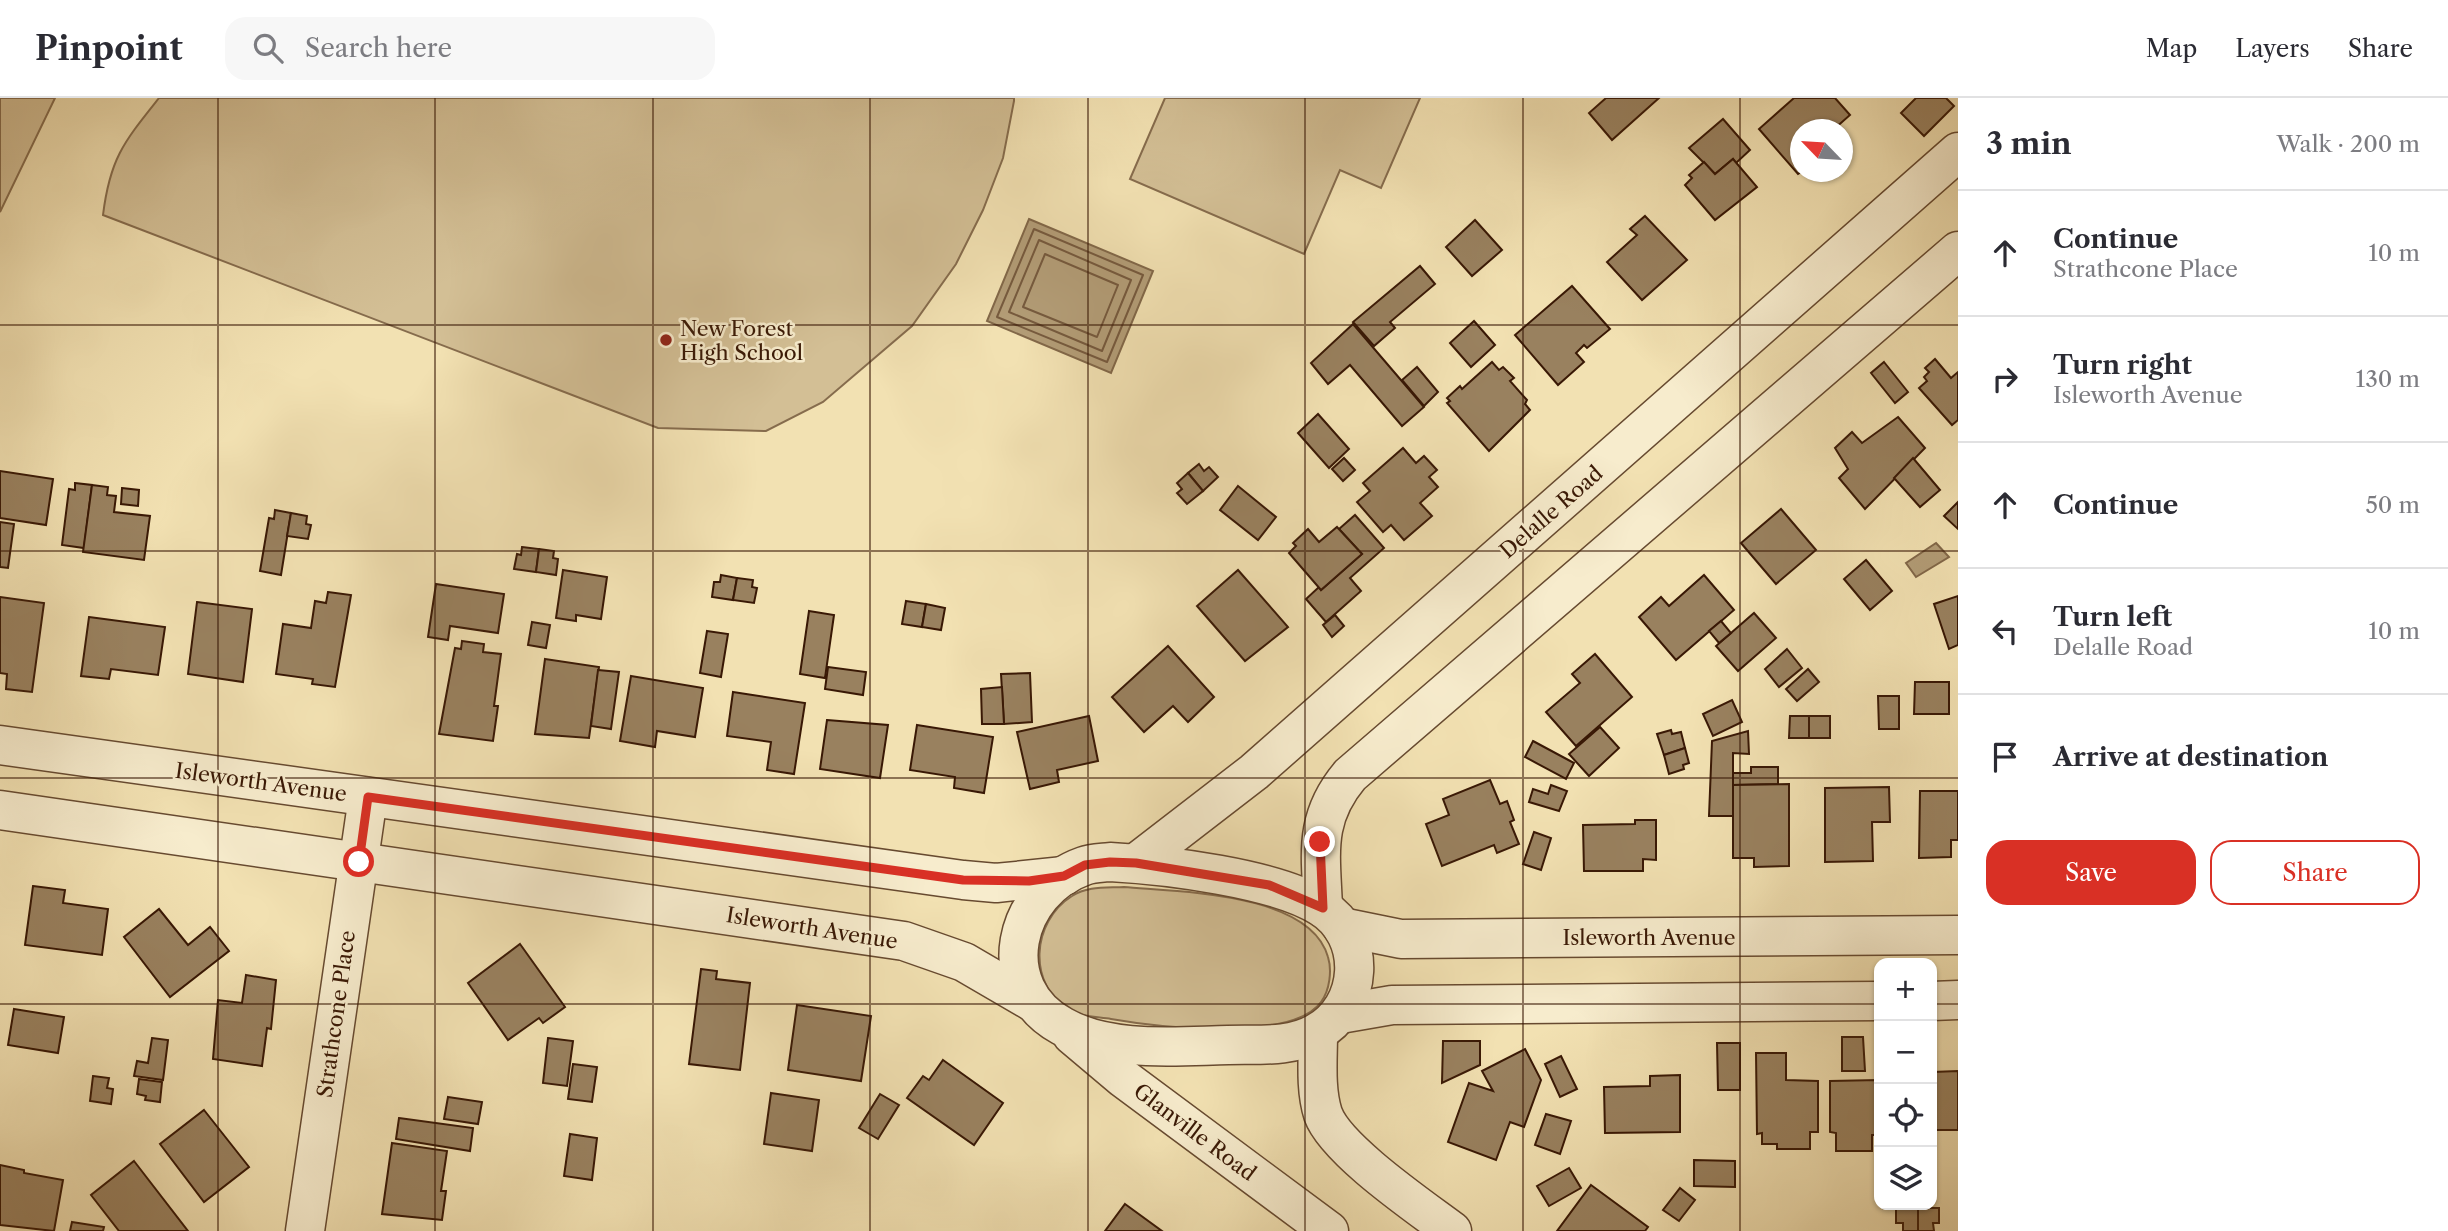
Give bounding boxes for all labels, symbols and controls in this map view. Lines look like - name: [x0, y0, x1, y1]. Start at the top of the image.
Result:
- search box: [225, 17, 715, 80]
- text: Pinpoint: [35, 28, 183, 69]
- icon: search: [249, 29, 287, 67]
- text: Search here: [305, 32, 452, 64]
- text: Map: [2146, 34, 2197, 63]
- text: Layers: [2235, 34, 2310, 63]
- text: Share: [2348, 34, 2413, 63]
- north arrow: [1790, 119, 1853, 182]
- text: 3 min: [1986, 125, 2072, 162]
- text: Walk · 200 m: [2276, 130, 2420, 158]
- text: Continue: [2053, 223, 2178, 255]
- icon: ahead: [1986, 234, 2024, 272]
- text: 10 m: [2368, 239, 2420, 267]
- text: Strathcone Place: [2053, 255, 2238, 283]
- place label: New Forest High School: [680, 316, 803, 365]
- marker: New Forest High School: [658, 332, 674, 348]
- text: Turn right: [2053, 349, 2192, 381]
- icon: right: [1986, 360, 2024, 398]
- text: 130 m: [2356, 365, 2420, 393]
- text: Isleworth Avenue: [2053, 381, 2243, 409]
- street label: Delalle Road: [1495, 460, 1608, 563]
- icon: ahead: [1986, 486, 2024, 524]
- text: Continue: [2053, 489, 2178, 521]
- text: 50 m: [2365, 491, 2420, 519]
- text: Turn left: [2053, 601, 2172, 633]
- icon: left: [1986, 612, 2024, 650]
- text: 10 m: [2368, 617, 2420, 645]
- text: Delalle Road: [2053, 633, 2193, 661]
- icon: arrive: [1986, 738, 2024, 776]
- text: Arrive at destination: [2053, 741, 2328, 773]
- street label: Isleworth Avenue: [174, 758, 348, 806]
- route end: [1304, 826, 1335, 857]
- button: Save: [1986, 840, 2196, 905]
- button: Share: [2210, 840, 2420, 905]
- route start: [343, 846, 374, 877]
- street label: Isleworth Avenue: [725, 902, 899, 954]
- street label: Isleworth Avenue: [1562, 925, 1736, 950]
- street label: Strathcone Place: [312, 929, 360, 1099]
- map controls: [1874, 958, 1937, 1210]
- button: +: [1874, 958, 1937, 1021]
- button: −: [1874, 1021, 1937, 1084]
- street label: Glanville Road: [1129, 1078, 1261, 1186]
- button: locate: [1874, 1084, 1937, 1147]
- button: layers: [1874, 1147, 1937, 1210]

